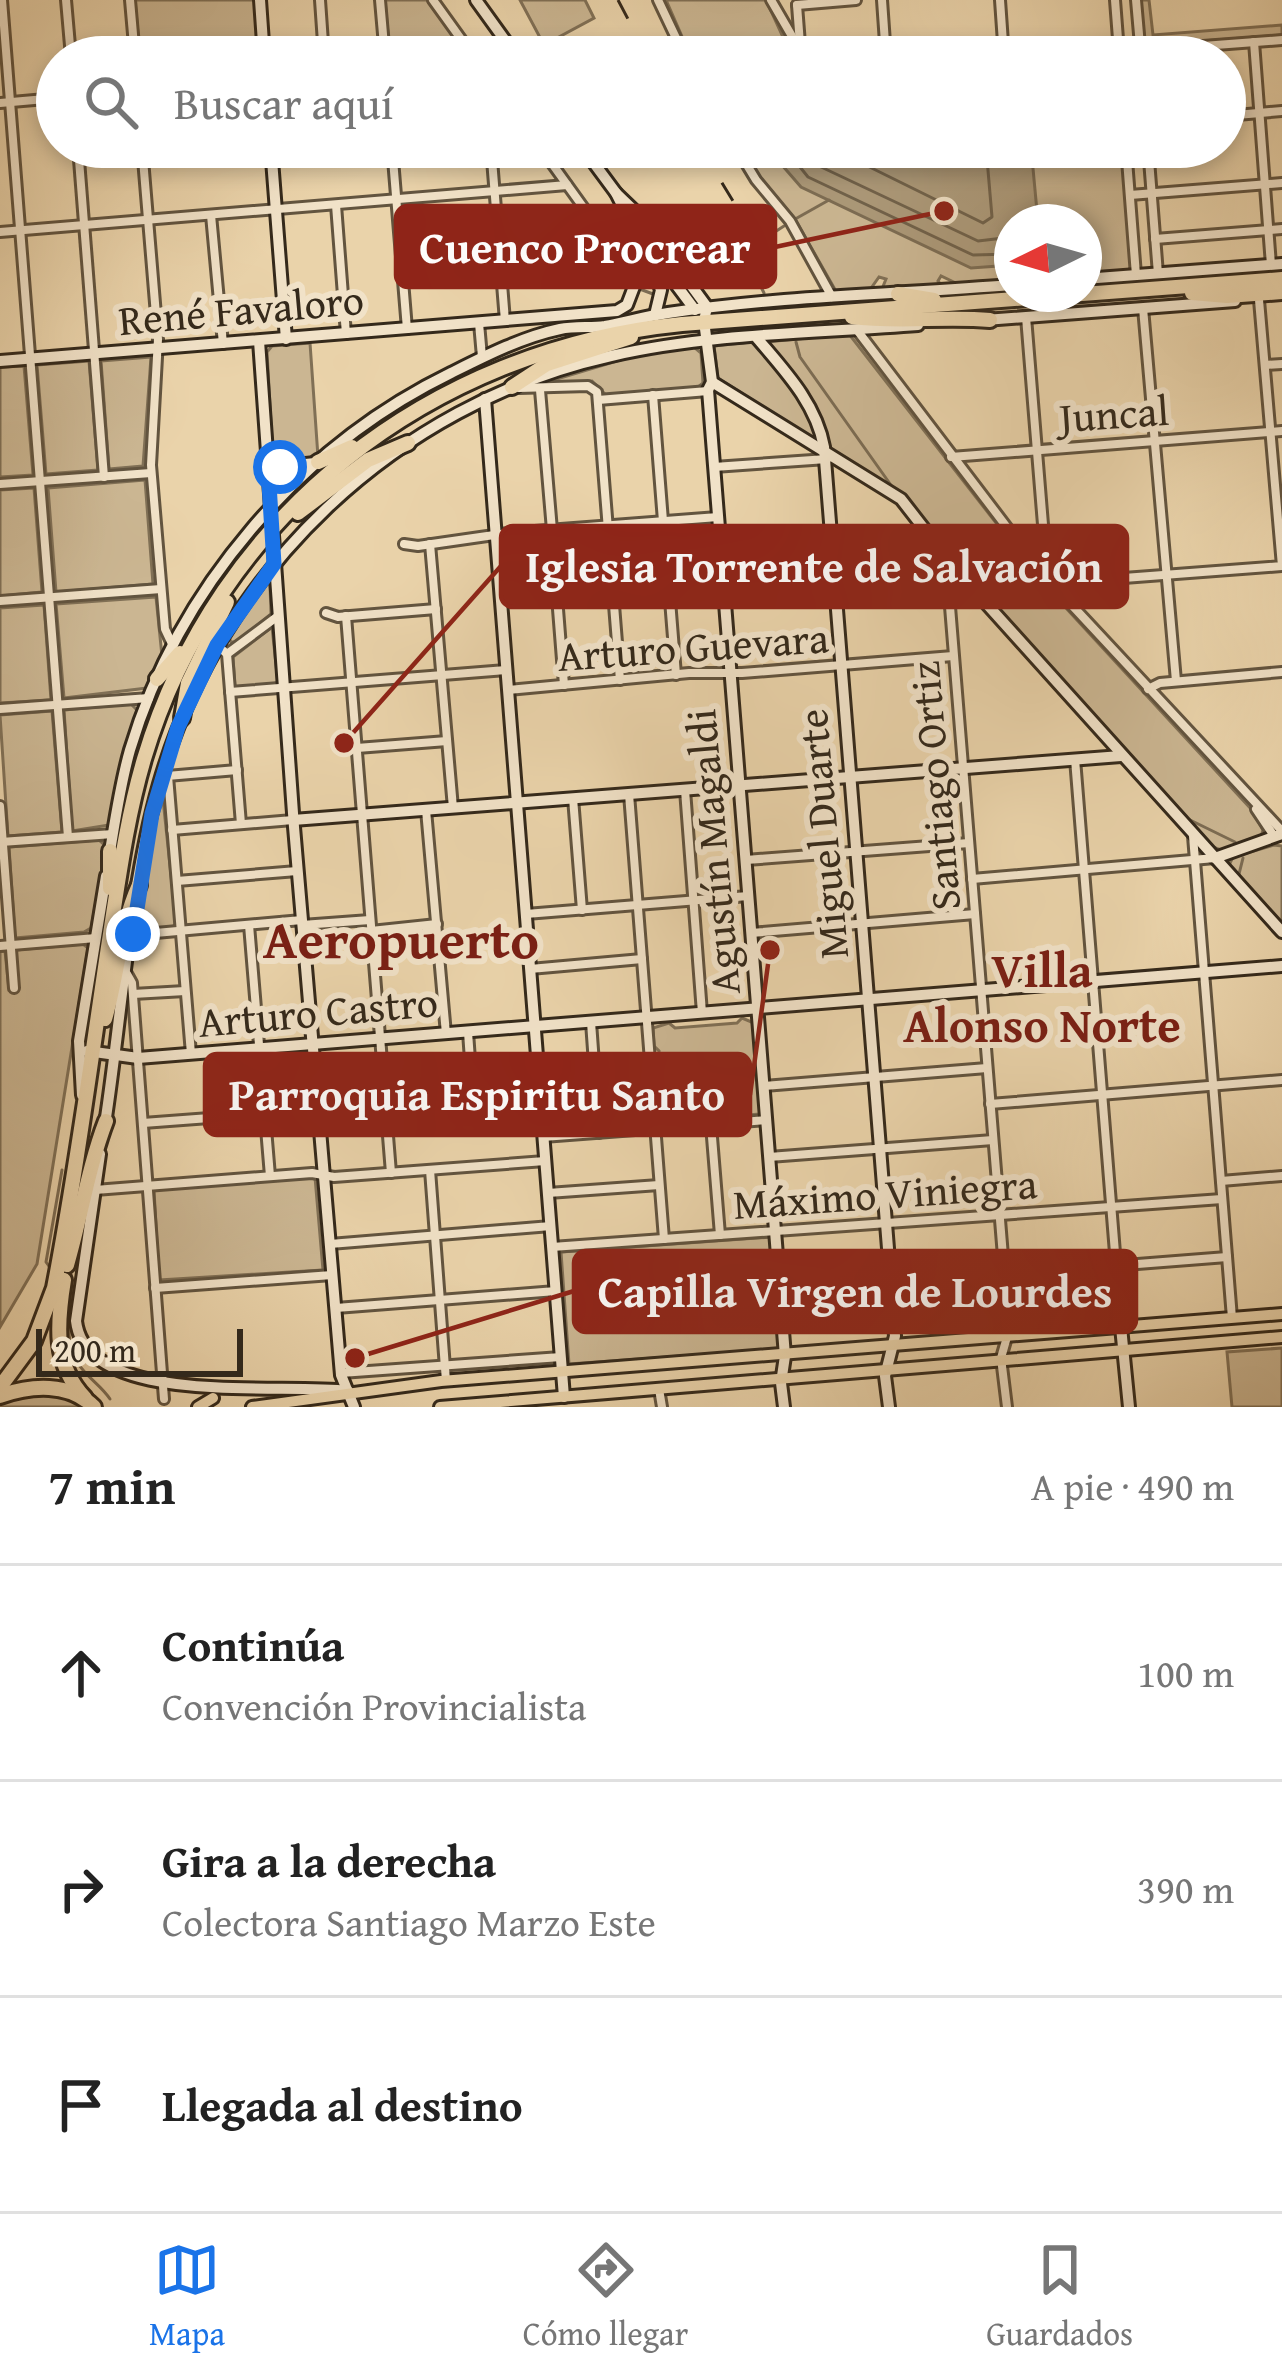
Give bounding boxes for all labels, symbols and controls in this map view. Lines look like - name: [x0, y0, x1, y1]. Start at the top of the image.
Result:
- search box: [36, 36, 1246, 168]
- icon: search: [78, 69, 144, 135]
- text: Buscar aquí: [174, 70, 393, 135]
- north arrow: [994, 204, 1102, 312]
- callout: Cuenco Procrear: [396, 206, 775, 287]
- text: Cuenco Procrear: [419, 214, 751, 279]
- street label: René Favaloro: [116, 268, 366, 350]
- street label: Juncal: [1052, 379, 1171, 448]
- route start: [253, 440, 307, 494]
- callout: Iglesia Torrente de Salvación: [501, 526, 1127, 607]
- text: Iglesia Torrente de Salvación: [525, 533, 1103, 598]
- street label: Arturo Guevara: [555, 606, 831, 686]
- street label: Santiago Ortiz: [893, 659, 975, 913]
- street label: Agustín Magaldi: [669, 707, 755, 997]
- street label: Miguel Duarte: [781, 707, 863, 961]
- district label: Aeropuerto: [263, 899, 539, 978]
- route end: [106, 907, 160, 961]
- district label: Villa Alonso Norte: [903, 934, 1181, 1060]
- street label: Arturo Castro: [196, 970, 440, 1052]
- callout: Parroquia Espiritu Santo: [205, 1054, 750, 1135]
- text: Parroquia Espiritu Santo: [229, 1061, 725, 1126]
- street label: Máximo Viniegra: [731, 1152, 1039, 1234]
- callout: Capilla Virgen de Lourdes: [574, 1251, 1136, 1332]
- text: Capilla Virgen de Lourdes: [598, 1258, 1112, 1323]
- scale bar: [36, 1323, 243, 1376]
- text: 200 m: [54, 1326, 136, 1374]
- text: 7 min: [48, 1448, 175, 1523]
- text: A pie · 490 m: [1031, 1457, 1234, 1514]
- text: Continúa: [162, 1612, 344, 1677]
- icon: ahead: [48, 1640, 114, 1706]
- text: 100 m: [1137, 1644, 1234, 1701]
- text: Convención Provincialista: [162, 1677, 586, 1734]
- text: Gira a la derecha: [162, 1828, 496, 1893]
- icon: right: [48, 1856, 114, 1922]
- text: 390 m: [1137, 1860, 1234, 1917]
- text: Colectora Santiago Marzo Este: [162, 1893, 656, 1950]
- icon: arrive: [48, 2072, 114, 2138]
- text: Llegada al destino: [162, 2072, 523, 2137]
- tab: Mapa: [149, 2237, 225, 2357]
- tab: Cómo llegar: [523, 2237, 688, 2357]
- tab: Guardados: [986, 2237, 1133, 2357]

